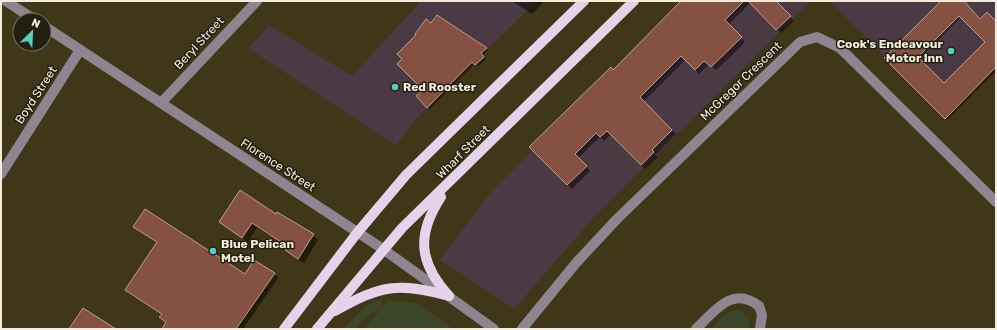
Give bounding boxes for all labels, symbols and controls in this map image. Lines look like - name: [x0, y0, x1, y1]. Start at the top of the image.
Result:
- north arrow: [12, 12, 52, 52]
- street label: Beryl Street: [171, 14, 227, 72]
- text: N: [30, 16, 42, 31]
- place label: Cook's Endeavour Motor Inn: [837, 37, 944, 65]
- street label: McGregor Crescent: [698, 38, 785, 123]
- marker: Cook's Endeavour Motor Inn: [946, 46, 956, 56]
- street label: Boyd Street: [12, 63, 60, 126]
- place label: Red Rooster: [403, 80, 477, 94]
- marker: Red Rooster: [390, 82, 400, 92]
- street label: Wharf Street: [433, 122, 493, 182]
- street label: Florence Street: [238, 136, 318, 195]
- place label: Blue Pelican Motel: [221, 237, 294, 265]
- marker: Blue Pelican Motel: [208, 246, 218, 256]

